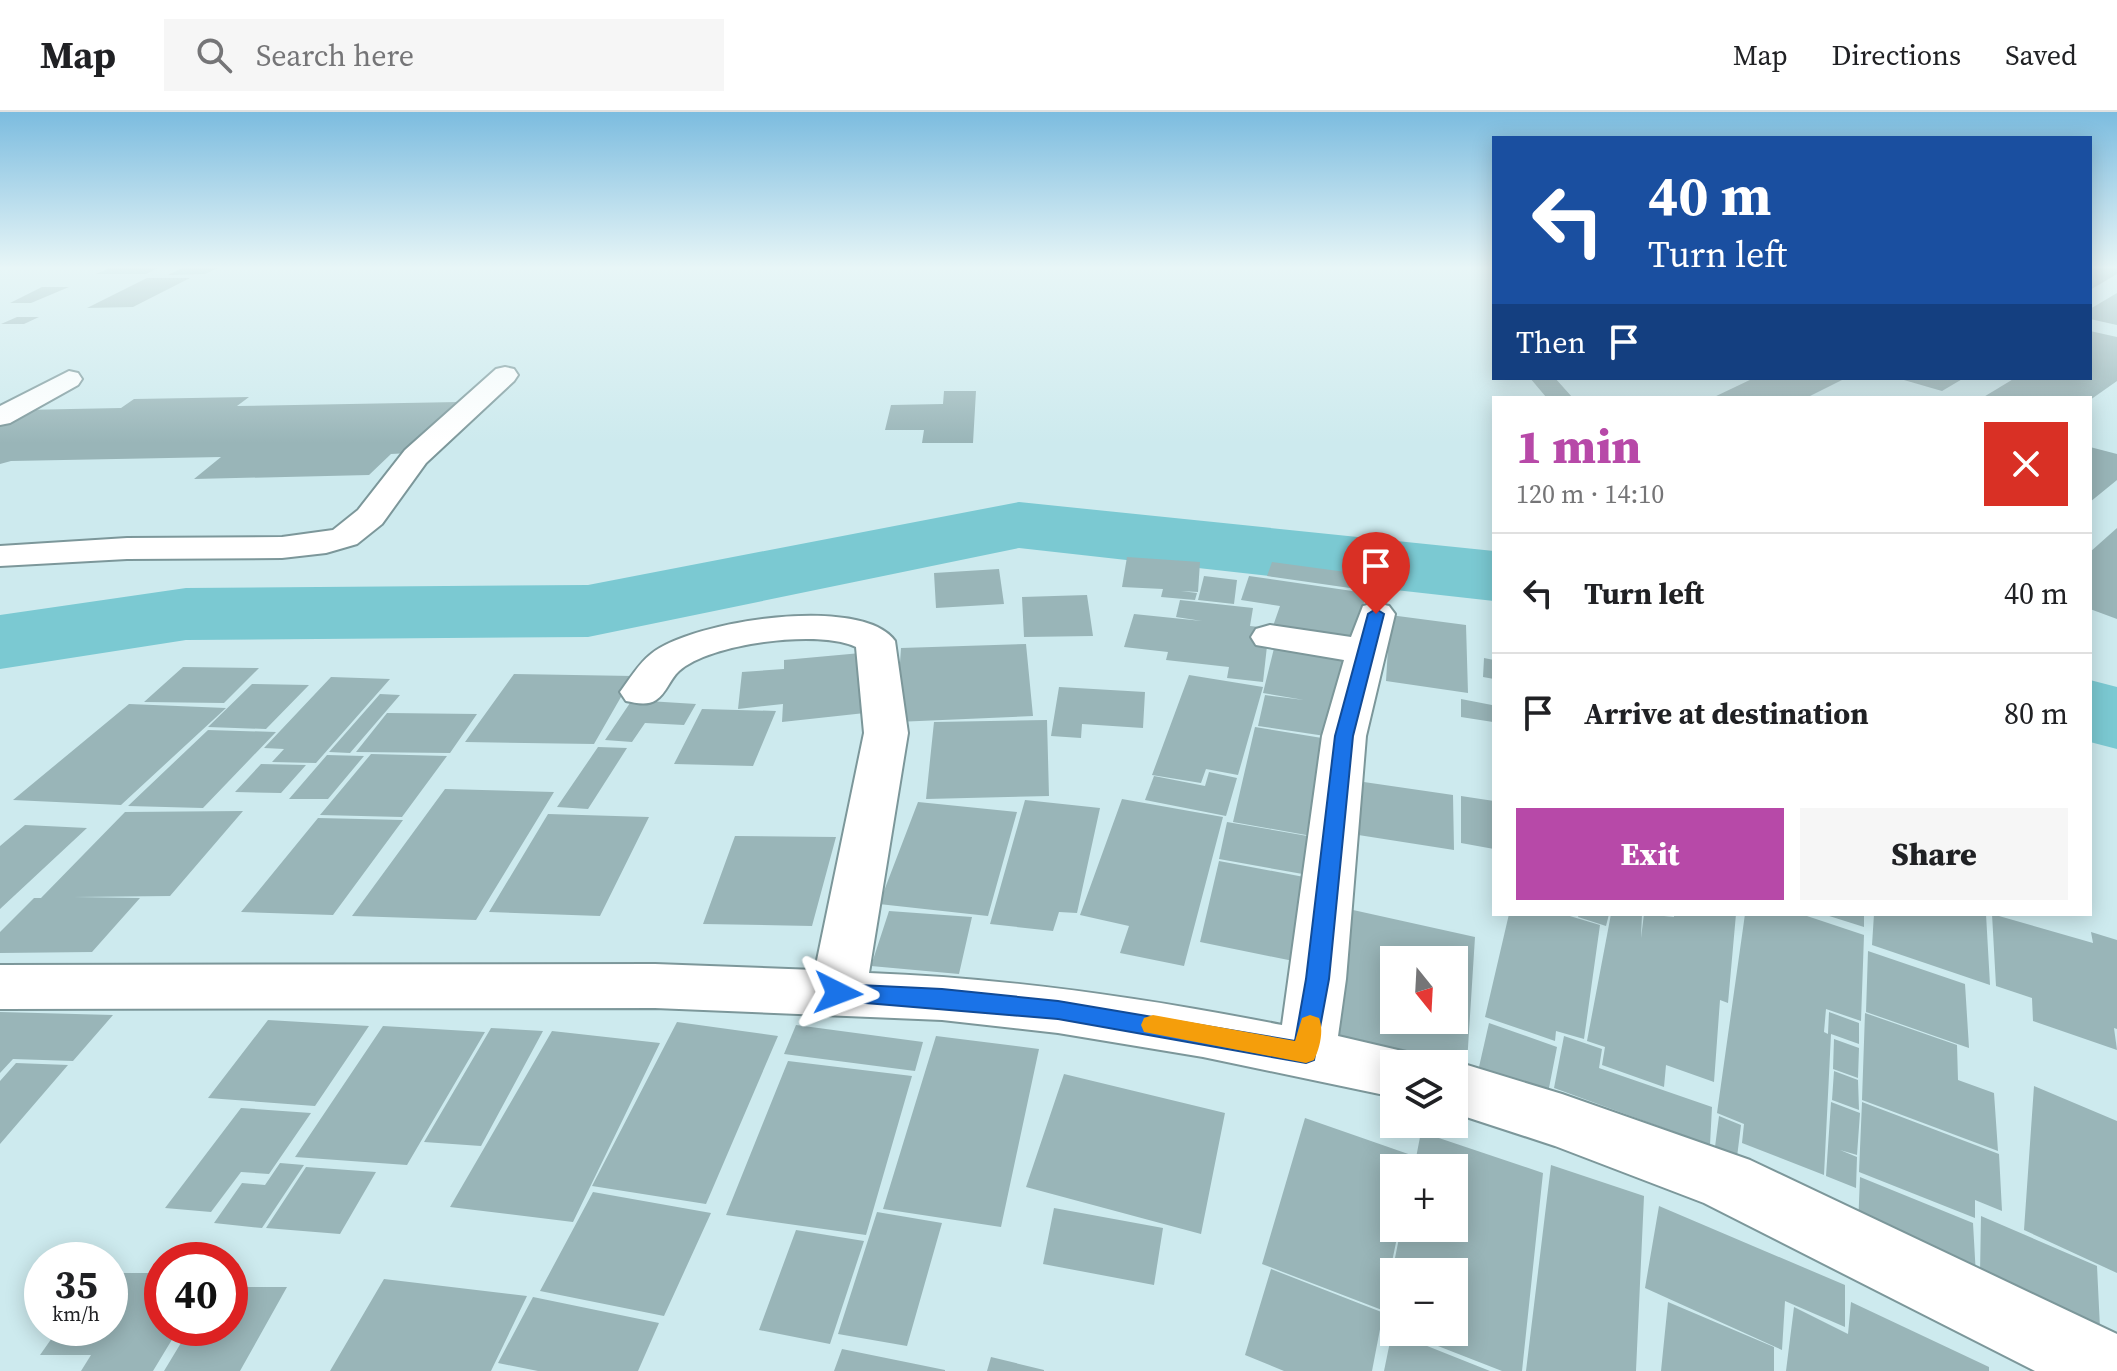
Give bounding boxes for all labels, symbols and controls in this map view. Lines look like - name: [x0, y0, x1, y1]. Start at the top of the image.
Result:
- search box: [164, 19, 724, 91]
- text: Map: [40, 29, 116, 81]
- icon: search: [192, 33, 236, 77]
- text: Search here: [256, 35, 414, 76]
- text: Map: [1733, 36, 1788, 74]
- text: Directions: [1832, 36, 1961, 74]
- text: Saved: [2005, 36, 2077, 74]
- text: 40 m: [1648, 157, 1771, 234]
- icon: left: [1516, 168, 1620, 272]
- text: Turn left: [1648, 230, 1787, 279]
- icon: arrive: [1602, 320, 1646, 364]
- text: Then: [1516, 322, 1586, 363]
- text: 1 min: [1516, 413, 1641, 479]
- button: close: [1984, 422, 2068, 506]
- text: 120 m · 14:10: [1516, 476, 1664, 512]
- pin: [1342, 532, 1410, 614]
- icon: arrive: [1354, 544, 1398, 588]
- icon: left: [1516, 571, 1560, 615]
- text: Turn left: [1584, 573, 1704, 614]
- text: 40 m: [2004, 573, 2068, 614]
- icon: arrive: [1516, 691, 1560, 735]
- text: Arrive at destination: [1584, 693, 1869, 734]
- text: 80 m: [2004, 693, 2068, 734]
- button: Exit: [1516, 808, 1784, 900]
- button: Share: [1800, 808, 2068, 900]
- north arrow: [1380, 946, 1468, 1034]
- map controls: [1380, 946, 1468, 1346]
- position arrow: [796, 951, 880, 1035]
- button: layers: [1380, 1050, 1468, 1138]
- button: +: [1380, 1154, 1468, 1242]
- speed limit sign: 40: [144, 1242, 248, 1346]
- text: 35: [54, 1257, 98, 1311]
- button: −: [1380, 1258, 1468, 1346]
- text: km/h: [52, 1300, 100, 1328]

